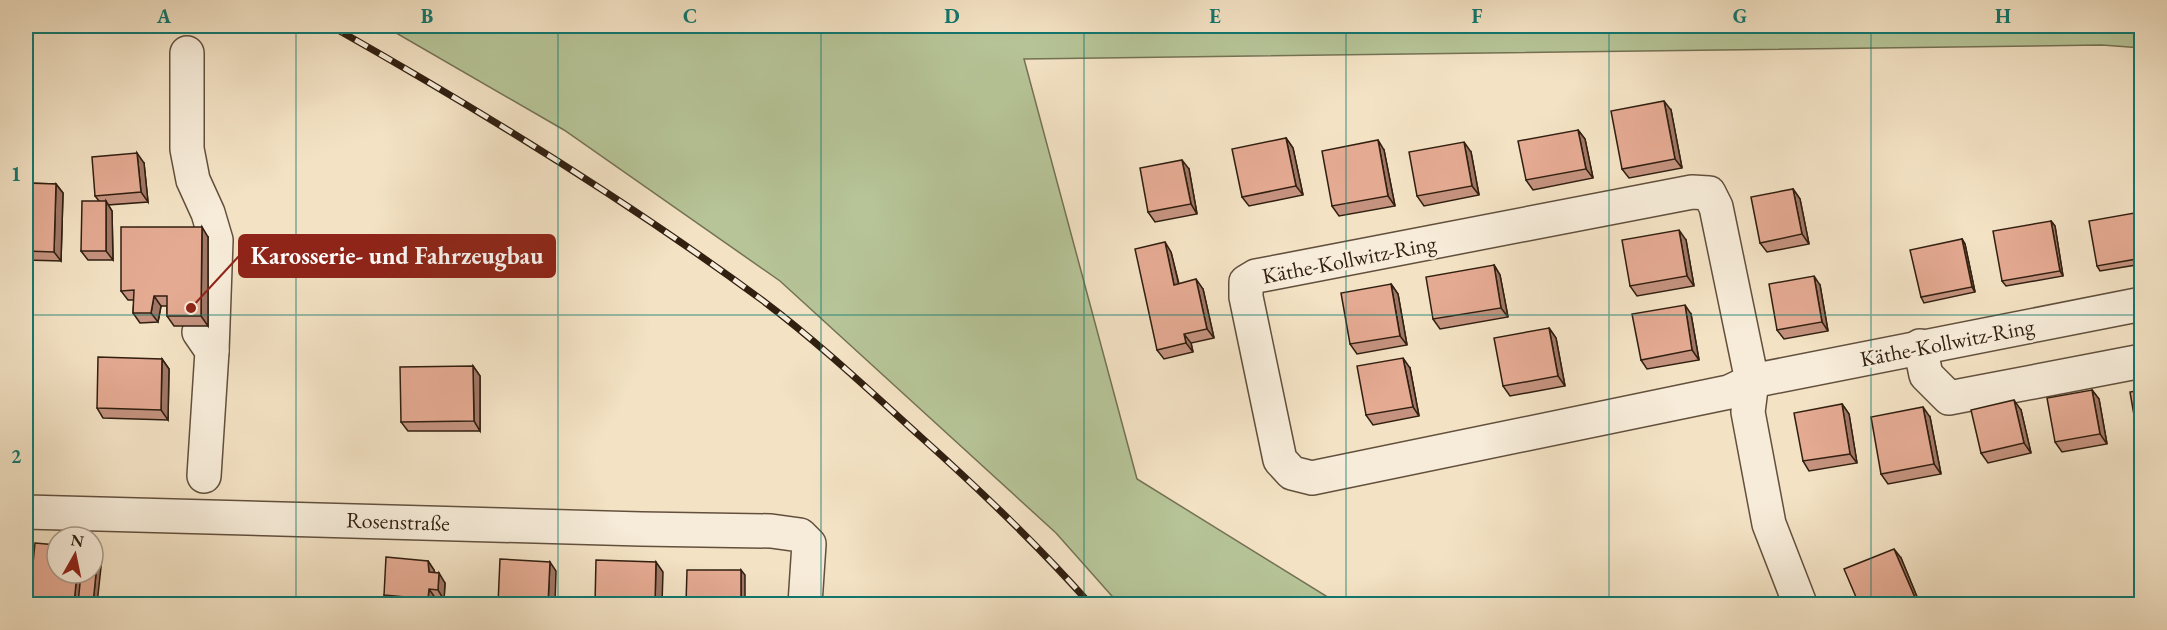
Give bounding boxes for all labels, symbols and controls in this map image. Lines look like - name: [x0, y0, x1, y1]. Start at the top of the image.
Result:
- text: A: [156, 3, 172, 29]
- text: B: [421, 3, 433, 29]
- text: C: [683, 3, 697, 29]
- text: D: [944, 3, 960, 29]
- text: E: [1209, 3, 1221, 29]
- text: F: [1472, 3, 1483, 29]
- text: G: [1733, 3, 1747, 29]
- text: H: [1995, 3, 2011, 29]
- text: 1: [11, 161, 21, 187]
- street label: Käthe-Kollwitz-Ring: [1260, 228, 1439, 291]
- callout: Karosserie- und Fahrzeugbau: [239, 235, 555, 277]
- text: Karosserie- und Fahrzeugbau: [251, 240, 544, 272]
- street label: Käthe-Kollwitz-Ring: [1858, 311, 2037, 374]
- text: 2: [11, 443, 22, 469]
- street label: Rosenstraße: [346, 505, 451, 538]
- north arrow: [45, 525, 105, 585]
- text: N: [69, 529, 85, 552]

